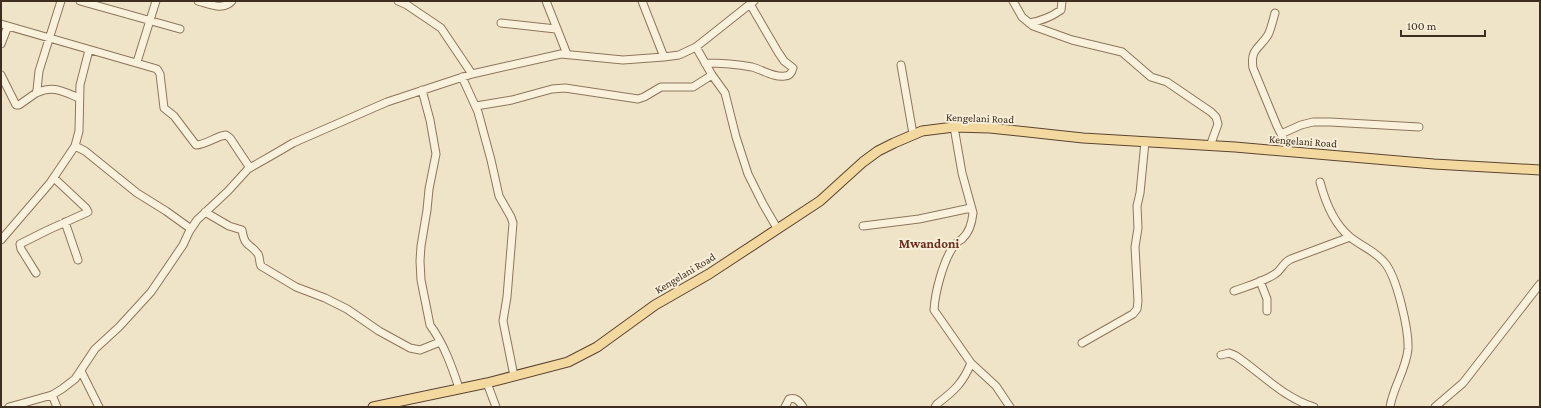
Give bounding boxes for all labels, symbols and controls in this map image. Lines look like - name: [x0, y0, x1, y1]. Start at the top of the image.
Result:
- scale bar: [1401, 12, 1485, 38]
- text: 100 m: [1407, 19, 1437, 33]
- street label: Kengelani Road: [946, 111, 1014, 126]
- street label: Kengelani Road: [1269, 133, 1338, 150]
- district label: Mwandoni: [899, 236, 959, 251]
- street label: Kengelani Road: [653, 250, 718, 297]

